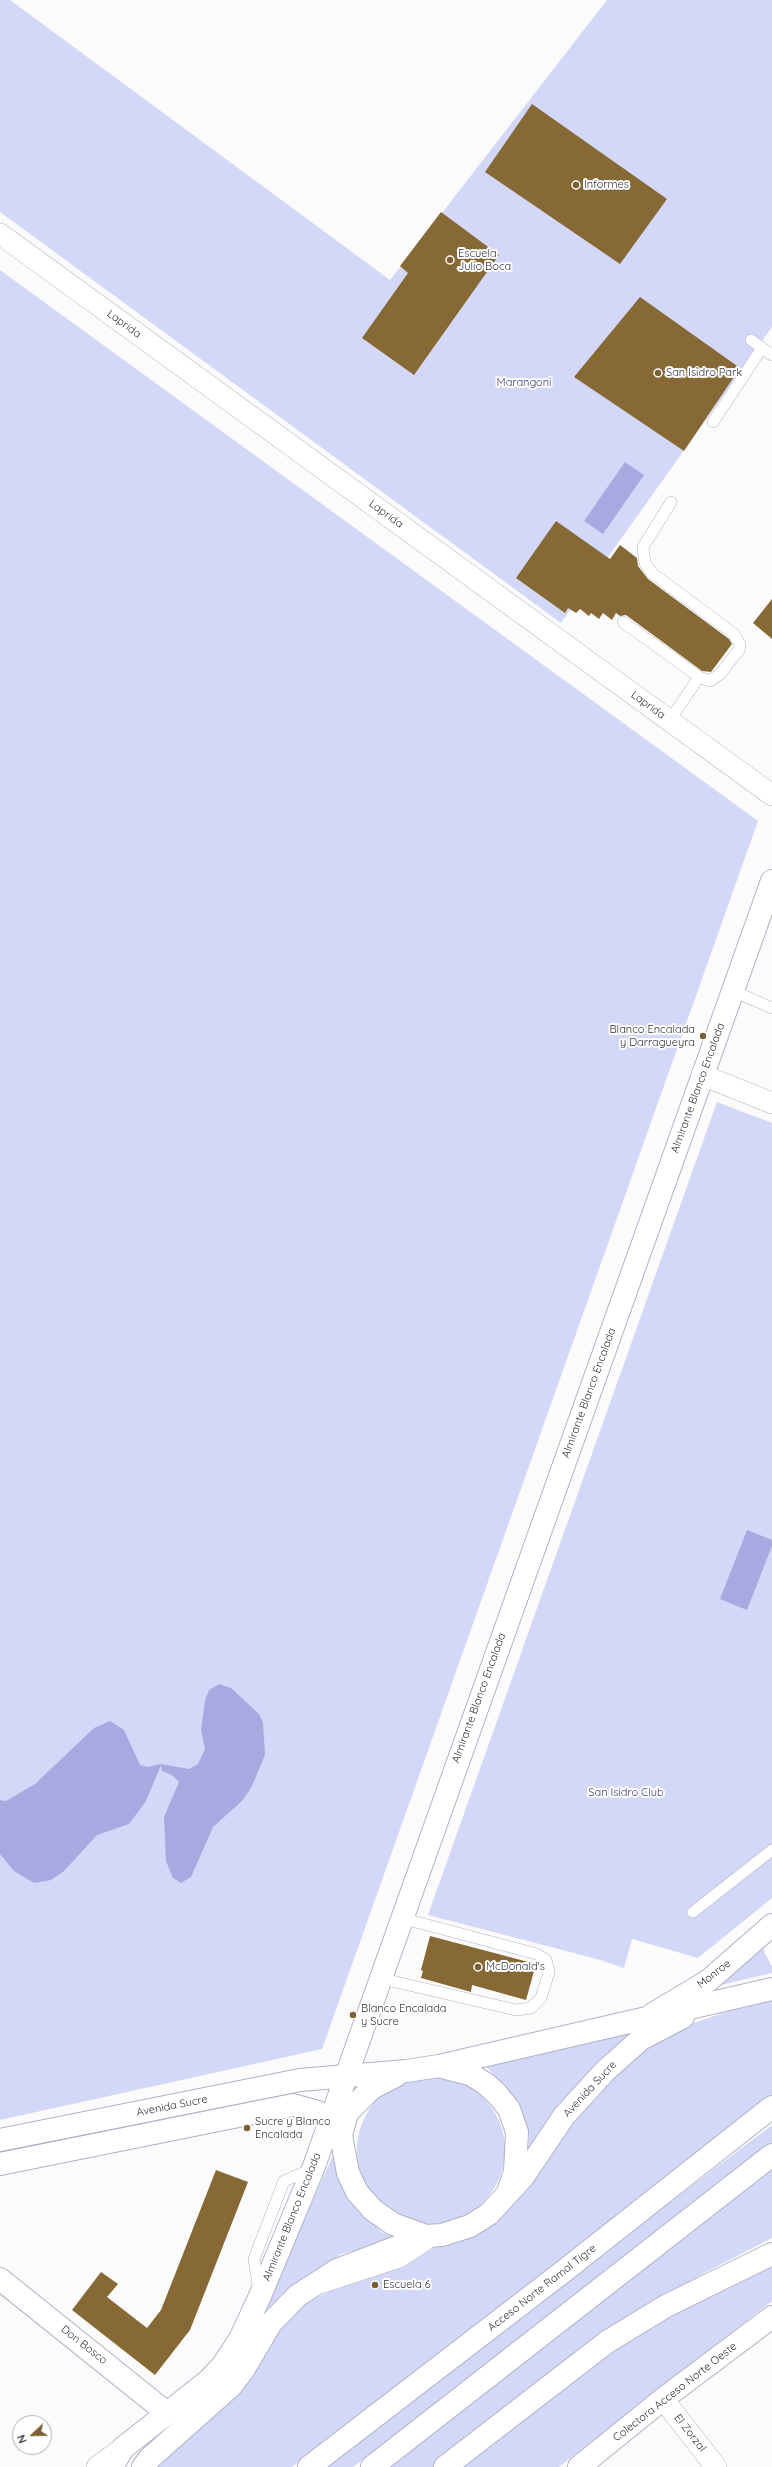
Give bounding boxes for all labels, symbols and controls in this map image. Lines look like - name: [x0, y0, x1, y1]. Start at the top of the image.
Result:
- place label: Informes: [584, 178, 629, 192]
- marker: Informes: [571, 180, 581, 190]
- place label: Escuela Julio Boca: [458, 247, 511, 273]
- marker: Escuela Julio Boca: [445, 255, 455, 265]
- street label: Laprida: [104, 307, 144, 341]
- place label: San Isidro Park: [666, 366, 742, 380]
- marker: San Isidro Park: [653, 368, 663, 378]
- park label: Marangoni: [497, 376, 551, 390]
- street label: Laprida: [366, 497, 406, 531]
- street label: Laprida: [628, 688, 668, 722]
- street label: Almirante Blanco Encalada: [668, 1021, 728, 1155]
- place label: Blanco Encalada y Darragueyra: [609, 1023, 695, 1049]
- marker: Blanco Encalada y Darragueyra: [698, 1031, 708, 1041]
- street label: Almirante Blanco Encalada: [559, 1326, 619, 1460]
- street label: Almirante Blanco Encalada: [449, 1631, 509, 1765]
- park label: San Isidro Club: [588, 1786, 664, 1800]
- street label: Monroe: [695, 1957, 733, 1991]
- place label: McDonald's: [486, 1960, 545, 1974]
- marker: McDonald's: [473, 1962, 483, 1972]
- place label: Blanco Encalada y Sucre: [361, 2002, 447, 2028]
- marker: Blanco Encalada y Sucre: [348, 2010, 358, 2020]
- street label: Avenida Sucre: [561, 2058, 619, 2120]
- street label: Avenida Sucre: [135, 2093, 209, 2119]
- place label: Sucre y Blanco Encalada: [255, 2115, 331, 2141]
- marker: Sucre y Blanco Encalada: [242, 2123, 252, 2133]
- street label: Almirante Blanco Encalada: [260, 2151, 324, 2283]
- street label: Acceso Norte Ramal Tigre: [485, 2242, 599, 2334]
- place label: Escuela 6: [383, 2278, 431, 2292]
- marker: Escuela 6: [370, 2280, 380, 2290]
- street label: Don Bosco: [58, 2323, 110, 2367]
- street label: Colectora Acceso Norte Oeste: [611, 2340, 739, 2444]
- street label: El Zorzal: [671, 2412, 709, 2454]
- north arrow: [12, 2415, 52, 2455]
- text: N: [14, 2433, 30, 2445]

